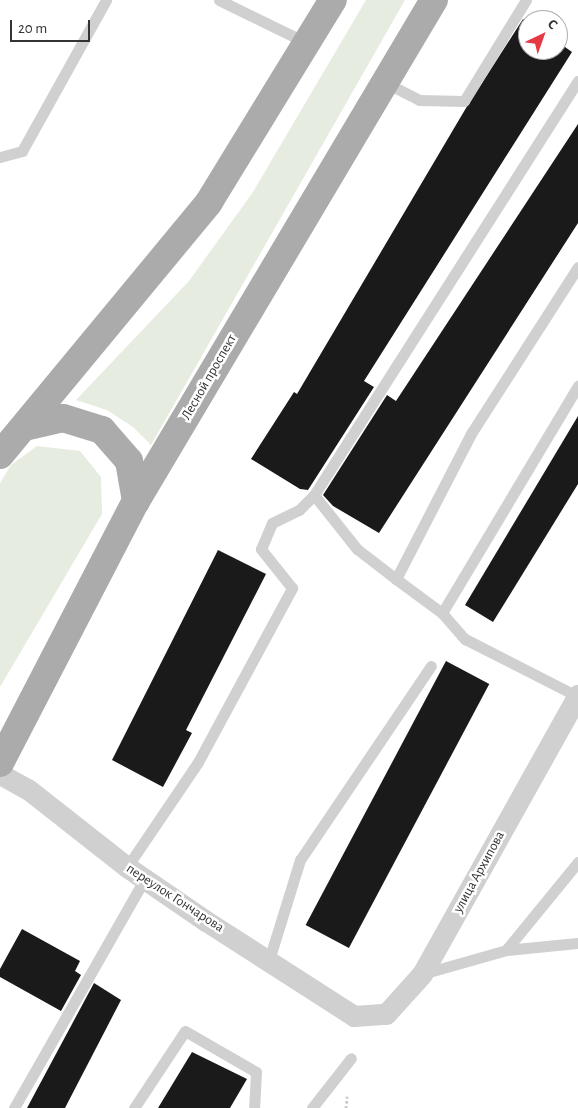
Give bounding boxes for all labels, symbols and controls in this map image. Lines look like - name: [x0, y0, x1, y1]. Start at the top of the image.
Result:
- scale bar: [12, 10, 92, 42]
- north arrow: [518, 10, 568, 60]
- text: С: [545, 17, 560, 32]
- text: 20 m: [18, 21, 47, 36]
- street label: Лесной проспект: [178, 331, 240, 423]
- street label: улица Архипова: [450, 828, 508, 916]
- street label: переулок Гончарова: [123, 860, 227, 936]

